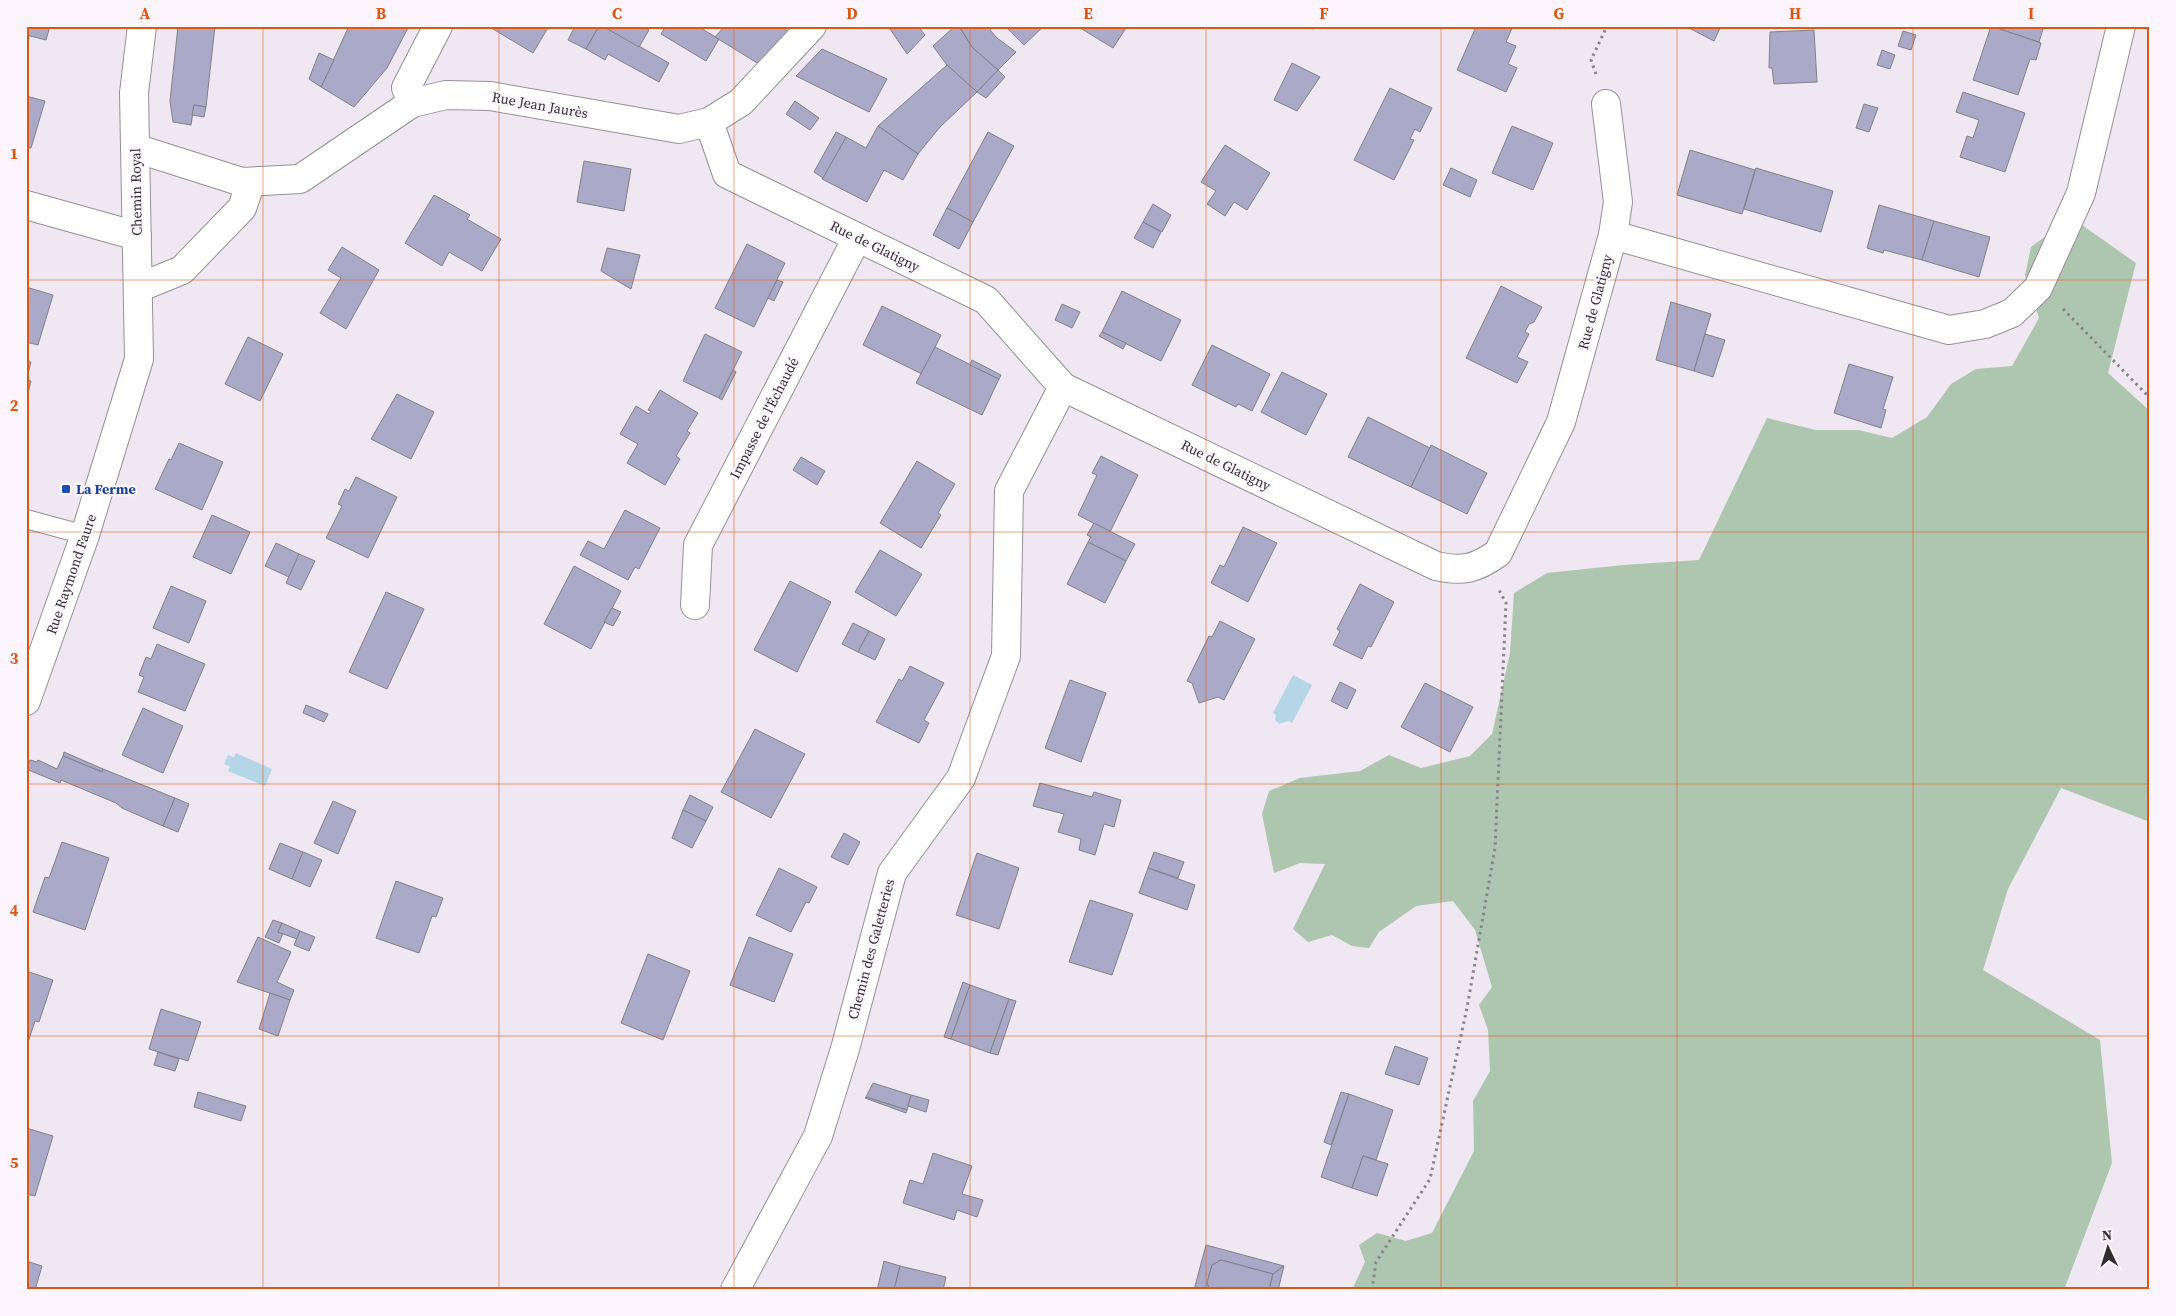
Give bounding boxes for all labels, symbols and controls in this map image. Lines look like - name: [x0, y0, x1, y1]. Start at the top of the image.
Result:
- text: A: [140, 2, 151, 24]
- text: B: [376, 2, 387, 24]
- text: C: [612, 2, 622, 24]
- text: D: [846, 2, 858, 24]
- text: E: [1083, 2, 1093, 24]
- text: F: [1319, 2, 1329, 24]
- text: G: [1554, 2, 1565, 24]
- text: H: [1789, 2, 1801, 24]
- text: I: [2028, 2, 2034, 24]
- street label: Rue Jean Jaurès: [490, 87, 590, 123]
- text: 1: [10, 142, 18, 164]
- street label: Chemin Royal: [125, 148, 147, 236]
- street label: Rue de Glatigny: [827, 216, 924, 277]
- street label: Rue de Glatigny: [1573, 251, 1618, 352]
- street label: Impasse de l'Échaudé: [725, 354, 803, 482]
- text: 2: [10, 394, 19, 416]
- street label: Rue de Glatigny: [1178, 435, 1275, 496]
- place label: La Ferme: [76, 479, 136, 499]
- marker: La Ferme: [60, 483, 72, 495]
- street label: Rue Raymond Faure: [41, 511, 101, 637]
- text: 3: [10, 647, 19, 669]
- street label: Chemin des Galetteries: [843, 876, 899, 1022]
- text: 4: [10, 899, 19, 921]
- text: 5: [10, 1151, 19, 1173]
- north arrow: [2084, 1224, 2134, 1274]
- text: N: [2101, 1225, 2113, 1245]

